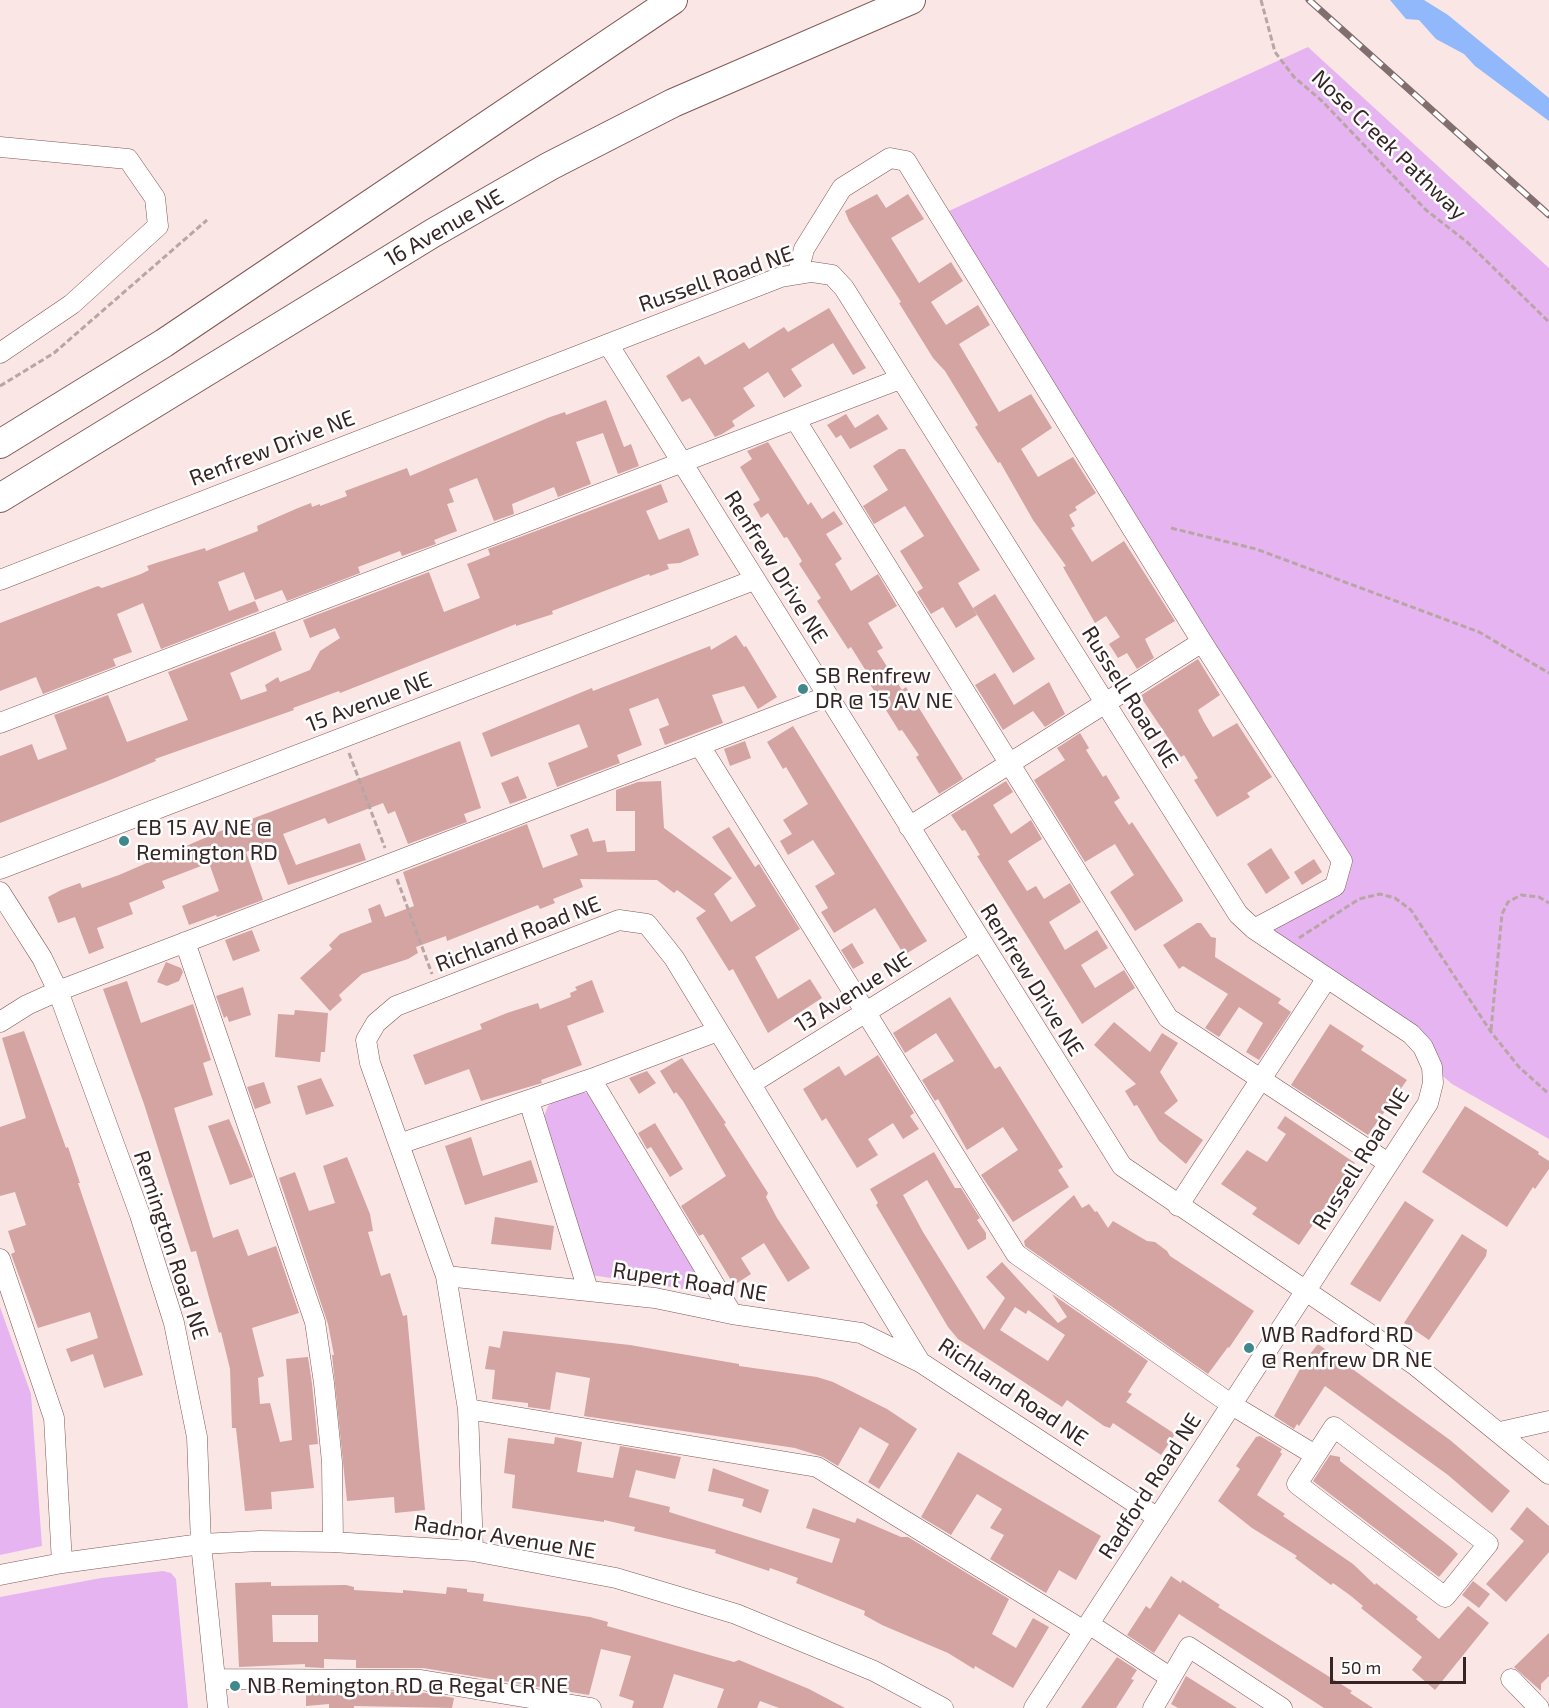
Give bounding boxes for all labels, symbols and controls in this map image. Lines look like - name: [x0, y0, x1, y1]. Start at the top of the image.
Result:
- street label: Nose Creek Pathway: [1306, 64, 1472, 226]
- street label: 16 Avenue NE: [380, 183, 508, 273]
- street label: Russell Road NE: [635, 240, 797, 318]
- street label: Renfrew Drive NE: [186, 404, 358, 492]
- street label: Renfrew Drive NE: [718, 486, 834, 648]
- street label: Russell Road NE: [1076, 621, 1184, 773]
- place label: SB Renfrew DR @ 15 AV NE: [815, 663, 953, 714]
- street label: 15 Avenue NE: [303, 666, 435, 738]
- marker: SB Renfrew DR @ 15 AV NE: [796, 682, 810, 696]
- place label: EB 15 AV NE @ Remington RD: [136, 815, 278, 866]
- marker: EB 15 AV NE @ Remington RD: [117, 834, 131, 848]
- street label: Richland Road NE: [432, 890, 604, 978]
- street label: Renfrew Drive NE: [974, 899, 1090, 1061]
- street label: 13 Avenue NE: [790, 946, 916, 1038]
- street label: Russell Road NE: [1307, 1083, 1415, 1235]
- street label: Remington Road NE: [128, 1147, 214, 1343]
- street label: Rupert Road NE: [611, 1257, 769, 1307]
- place label: WB Radford RD @ Renfrew DR NE: [1261, 1322, 1432, 1374]
- street label: Richland Road NE: [933, 1332, 1093, 1452]
- marker: WB Radford RD @ Renfrew DR NE: [1242, 1341, 1256, 1355]
- street label: Radford Road NE: [1093, 1408, 1207, 1564]
- street label: Radnor Avenue NE: [412, 1510, 598, 1564]
- scale bar: [1333, 1645, 1470, 1683]
- text: 50 m: [1341, 1656, 1381, 1678]
- place label: NB Remington RD @ Regal CR NE: [247, 1673, 568, 1699]
- marker: NB Remington RD @ Regal CR NE: [228, 1679, 242, 1693]

